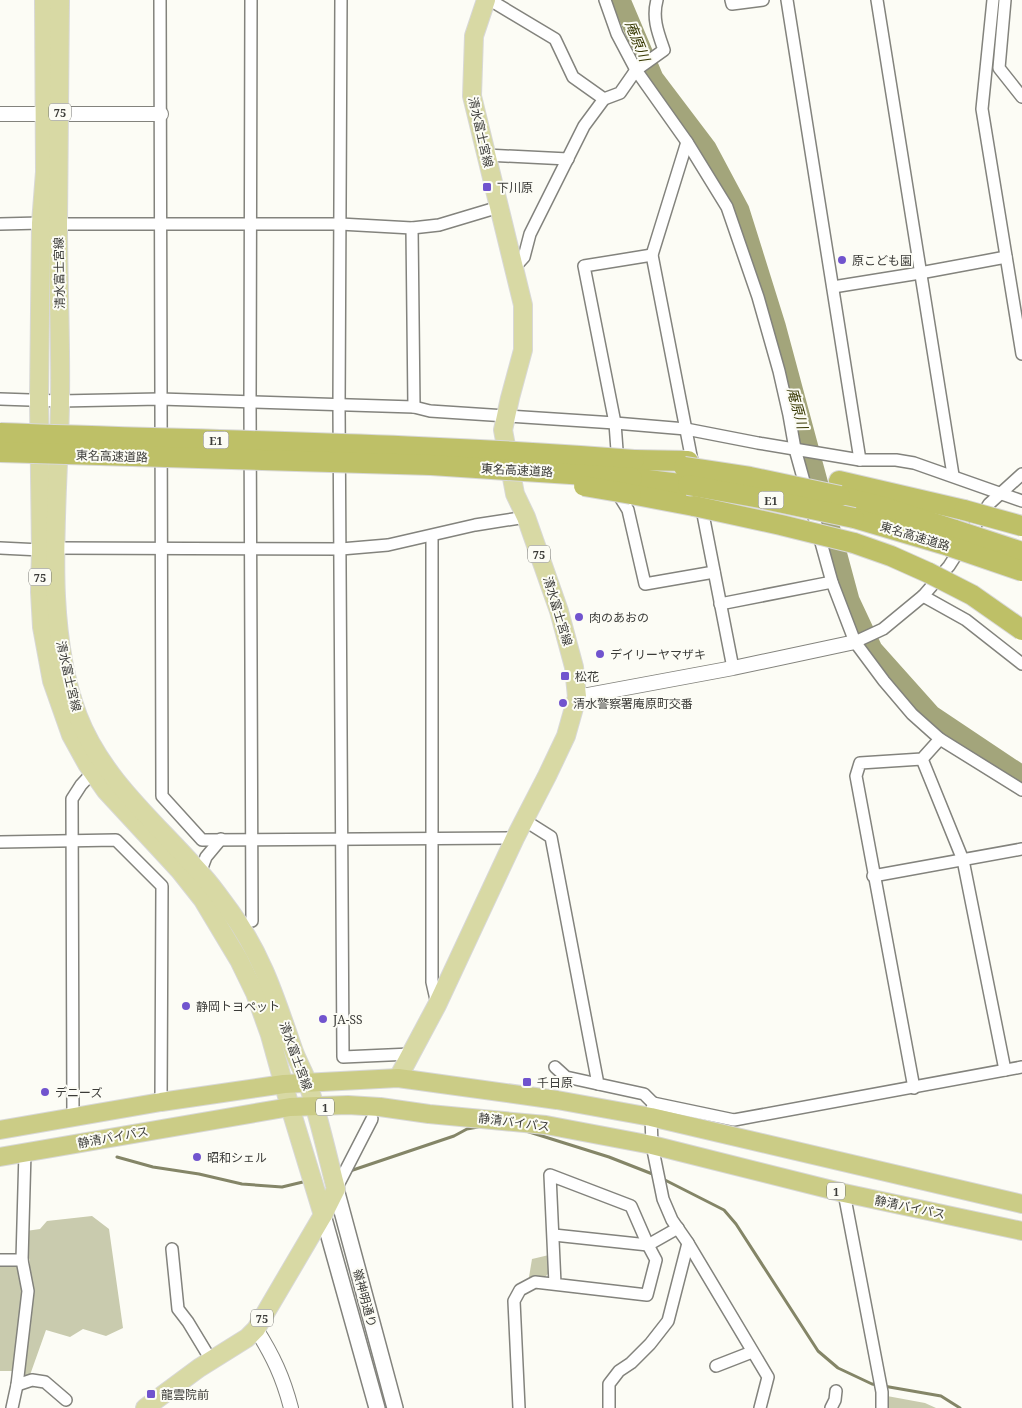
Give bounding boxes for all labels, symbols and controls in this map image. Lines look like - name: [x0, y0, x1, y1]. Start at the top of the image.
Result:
- water label: 庵原川: [621, 18, 655, 66]
- street label: 清水富士宮線: [465, 95, 497, 169]
- road number: 75: [49, 104, 71, 120]
- place label: 下川原: [497, 179, 533, 196]
- marker: 下川原: [481, 181, 493, 193]
- street label: 清水富士宮線: [50, 237, 68, 309]
- place label: 原こども園: [852, 252, 912, 269]
- marker: 原こども園: [836, 254, 848, 266]
- water label: 庵原川: [783, 385, 813, 433]
- road number: E1: [204, 432, 228, 448]
- street label: 東名高速道路: [76, 446, 148, 466]
- street label: 東名高速道路: [481, 460, 553, 480]
- road number: E1: [758, 492, 784, 508]
- street label: 東名高速道路: [878, 517, 952, 555]
- road number: 75: [528, 546, 550, 562]
- road number: 75: [29, 568, 51, 586]
- street label: 清水富士宮線: [539, 574, 577, 648]
- place label: 肉のあおの: [589, 609, 649, 626]
- marker: 肉のあおの: [573, 611, 585, 623]
- street label: 清水富士宮線: [53, 639, 85, 713]
- place label: デイリーヤマザキ: [610, 646, 706, 663]
- marker: デイリーヤマザキ: [594, 648, 606, 660]
- place label: 松花: [575, 668, 599, 685]
- marker: 松花: [559, 670, 571, 682]
- place label: 清水警察署庵原町交番: [573, 695, 693, 712]
- marker: 清水警察署庵原町交番: [557, 697, 569, 709]
- place label: 静岡トヨペット: [196, 998, 280, 1015]
- marker: 静岡トヨペット: [180, 1000, 192, 1012]
- place label: JA-SS: [332, 1011, 363, 1028]
- marker: JA-SS: [317, 1013, 329, 1025]
- street label: 清水富士宮線: [276, 1019, 316, 1093]
- place label: 千日原: [537, 1074, 573, 1091]
- marker: 千日原: [521, 1076, 533, 1088]
- place label: デニーズ: [55, 1084, 102, 1101]
- marker: デニーズ: [39, 1086, 51, 1098]
- road number: 1: [316, 1098, 334, 1116]
- street label: 静清バイパス: [477, 1109, 551, 1135]
- street label: 静清バイパス: [76, 1122, 150, 1152]
- place label: 昭和シェル: [207, 1149, 267, 1166]
- marker: 昭和シェル: [191, 1151, 203, 1163]
- road number: 1: [827, 1182, 845, 1200]
- street label: 静清バイパス: [873, 1191, 947, 1223]
- street label: 嶺神明通り: [349, 1267, 381, 1329]
- road number: 75: [251, 1310, 273, 1326]
- place label: 龍雲院前: [161, 1386, 209, 1403]
- marker: 龍雲院前: [145, 1388, 157, 1400]

